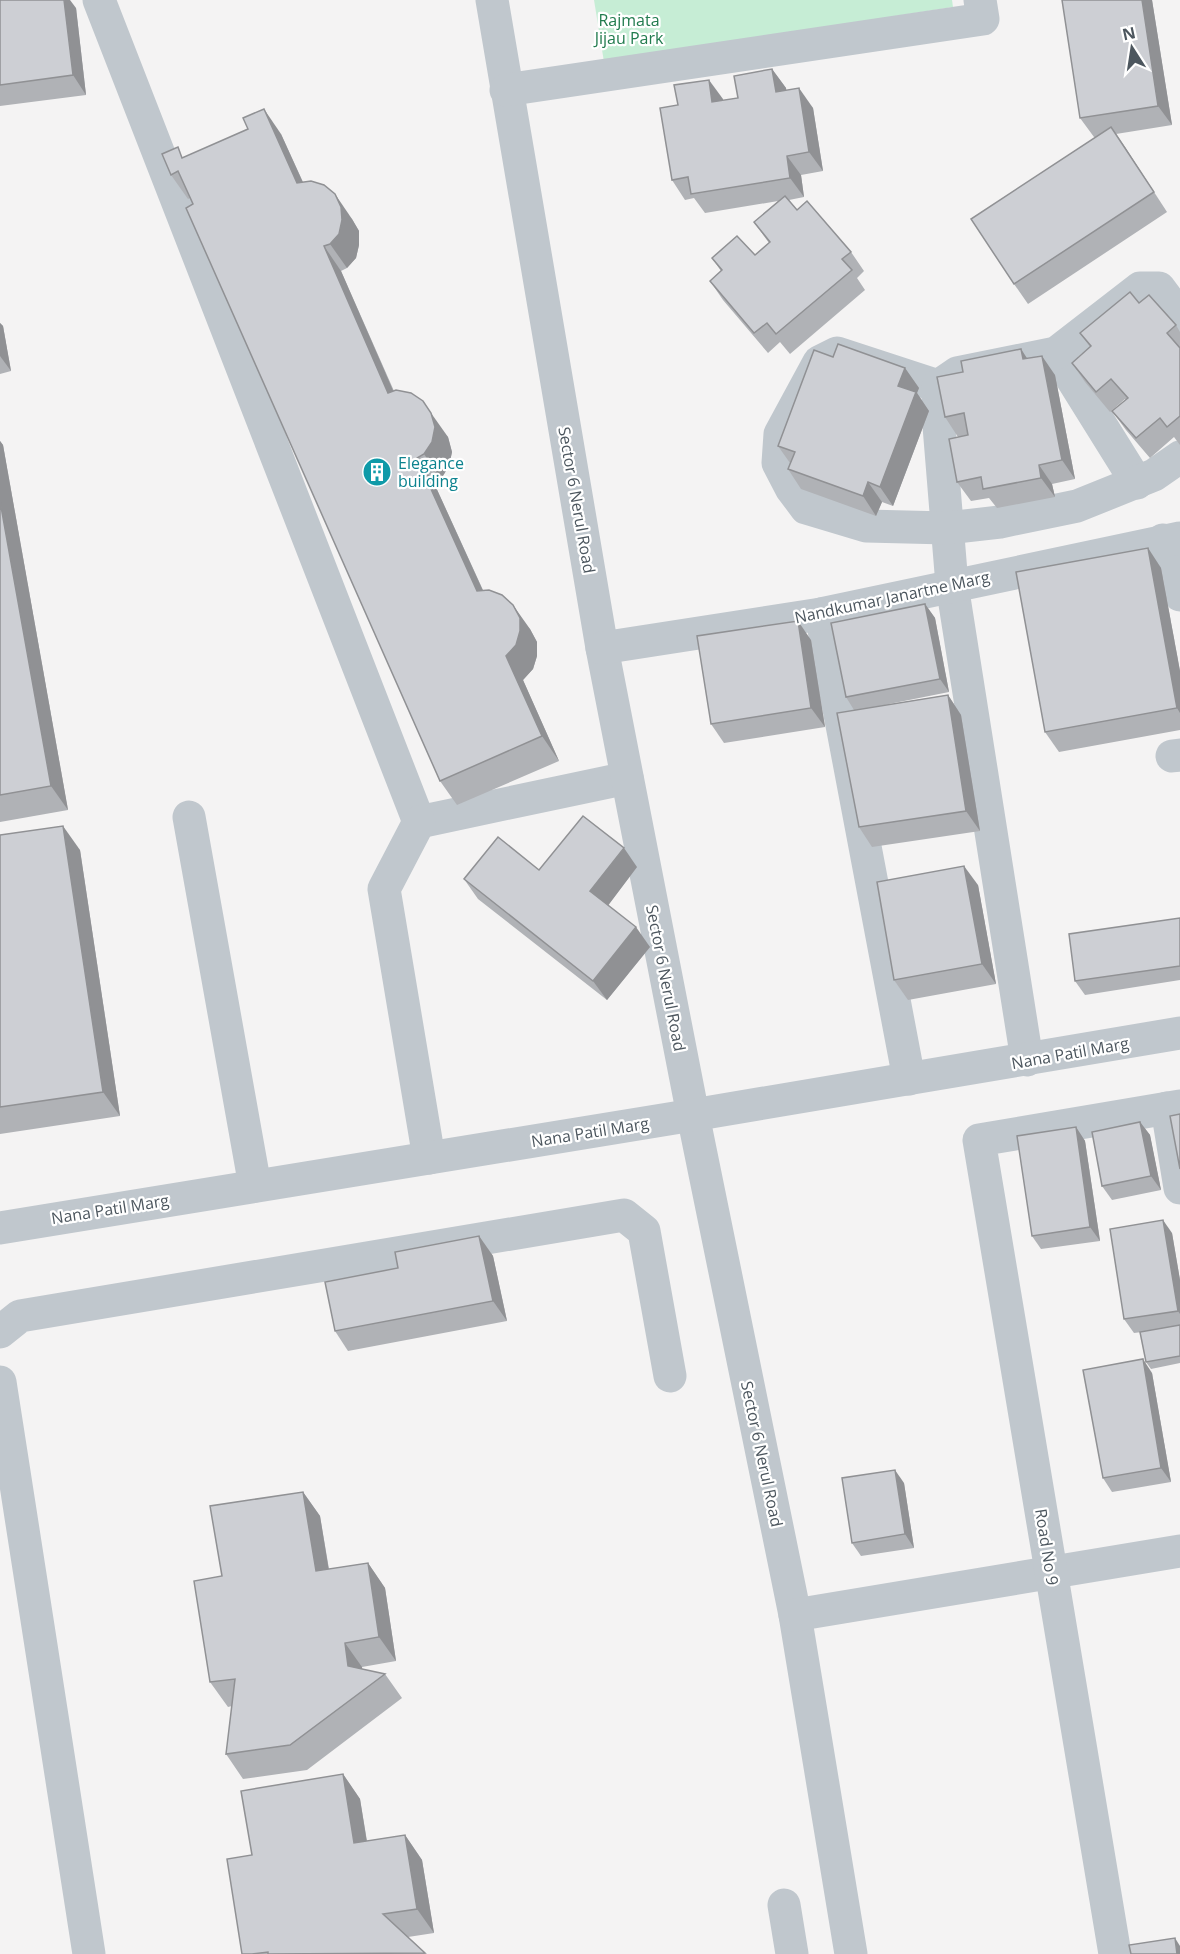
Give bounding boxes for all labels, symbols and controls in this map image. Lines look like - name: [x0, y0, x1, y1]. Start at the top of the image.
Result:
- park label: Rajmata Jijau Park: [593, 9, 664, 49]
- north arrow: [1102, 18, 1162, 78]
- text: N: [1120, 21, 1138, 45]
- street label: Sector 6 Nerul Road: [553, 425, 601, 575]
- place label: Elegance building: [398, 452, 464, 492]
- building icon: Elegance building: [361, 456, 393, 488]
- street label: Nandkumar Janartne Marg: [793, 566, 992, 628]
- street label: Sector 6 Nerul Road: [641, 903, 691, 1053]
- street label: Nana Patil Marg: [1010, 1032, 1131, 1074]
- street label: Nana Patil Marg: [530, 1112, 651, 1152]
- street label: Nana Patil Marg: [50, 1189, 171, 1229]
- street label: Sector 6 Nerul Road: [736, 1379, 788, 1529]
- street label: Road No 9: [1030, 1507, 1064, 1587]

